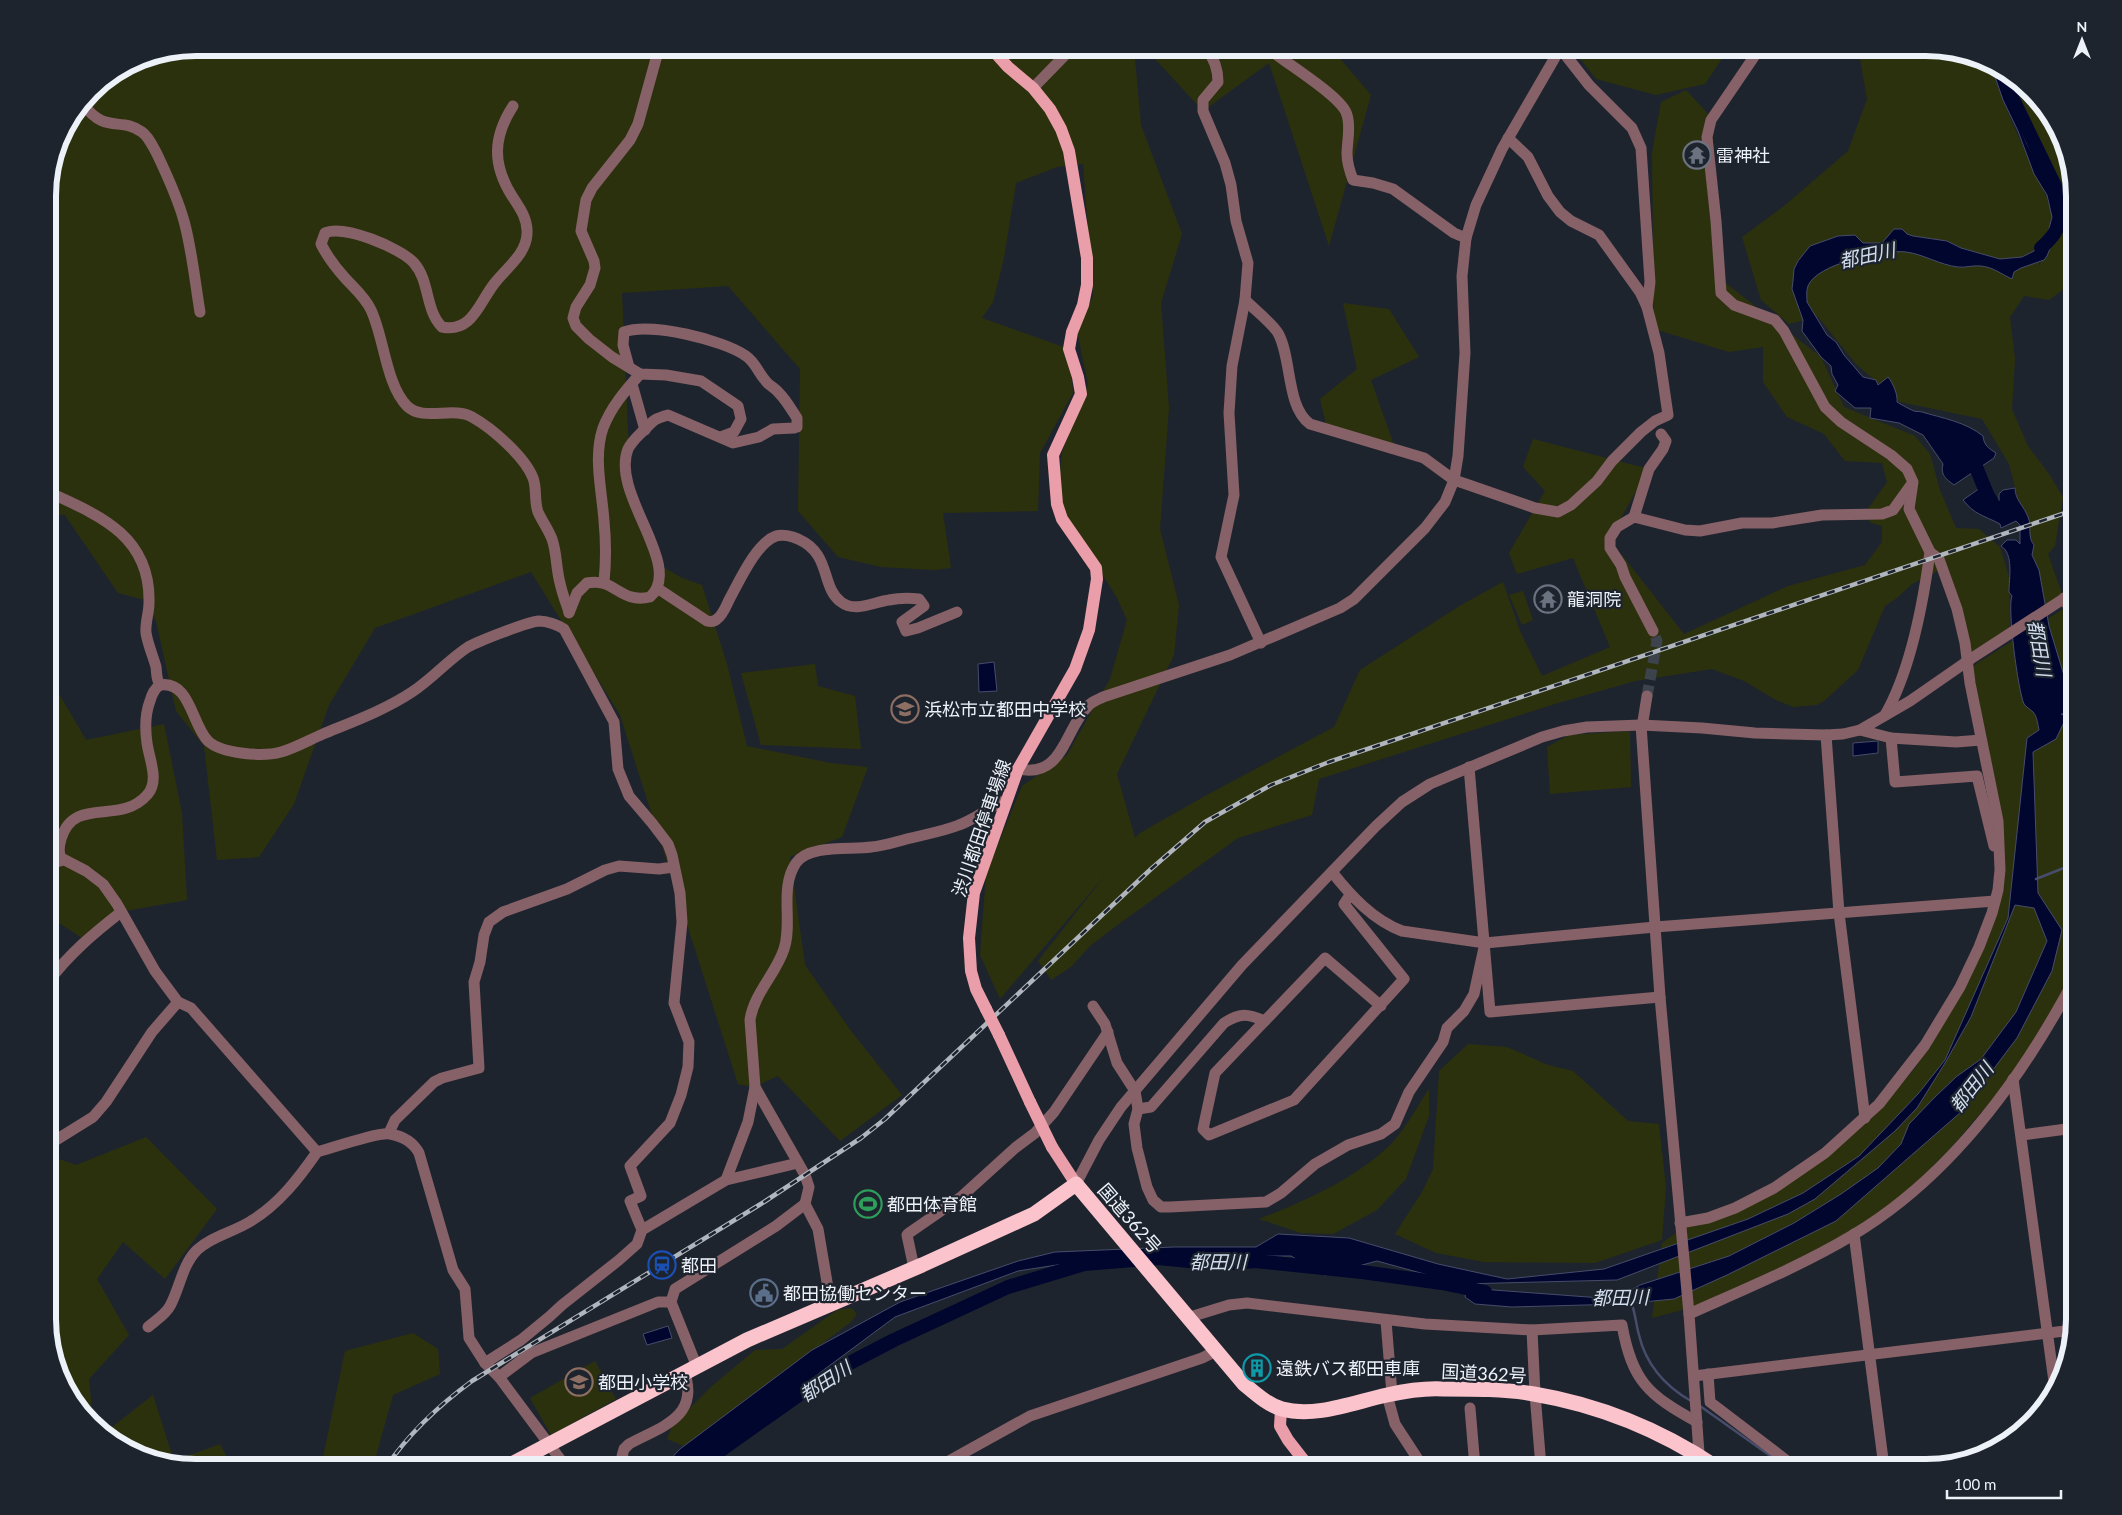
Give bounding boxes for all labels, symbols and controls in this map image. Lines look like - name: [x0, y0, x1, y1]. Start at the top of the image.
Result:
- north arrow: [2057, 15, 2107, 65]
- text: N: [2077, 18, 2087, 35]
- temple icon: 雷神社: [1682, 140, 1712, 170]
- place label: 雷神社: [1716, 144, 1770, 166]
- water label: 都田川: [1837, 237, 1899, 272]
- temple icon: 龍洞院: [1533, 584, 1563, 614]
- place label: 龍洞院: [1567, 588, 1621, 610]
- water label: 都田川: [2024, 618, 2057, 680]
- school or university icon: 浜松市立都田中学校: [890, 694, 920, 724]
- place label: 浜松市立都田中学校: [924, 698, 1086, 720]
- street label: 渋川都田停車場線: [947, 756, 1015, 900]
- water label: 都田川: [1944, 1056, 1999, 1117]
- street label: 国道362号: [1094, 1179, 1166, 1257]
- sports icon: 都田体育館: [853, 1189, 883, 1219]
- place label: 都田体育館: [887, 1193, 977, 1215]
- station icon: 都田: [647, 1250, 677, 1280]
- water label: 都田川: [1189, 1250, 1248, 1273]
- place label: 都田: [681, 1254, 717, 1276]
- public building icon: 都田協働センター: [749, 1278, 779, 1308]
- place label: 都田協働センター: [783, 1282, 927, 1304]
- water label: 都田川: [1591, 1285, 1651, 1309]
- building icon: 遠鉄バス都田車庫: [1242, 1353, 1272, 1383]
- water label: 都田川: [795, 1355, 857, 1406]
- place label: 遠鉄バス都田車庫: [1276, 1357, 1420, 1379]
- street label: 国道362号: [1441, 1360, 1527, 1386]
- school or university icon: 都田小学校: [564, 1367, 594, 1397]
- place label: 都田小学校: [598, 1371, 688, 1393]
- scale bar: [1947, 1468, 2061, 1500]
- text: 100 m: [1954, 1475, 1996, 1493]

